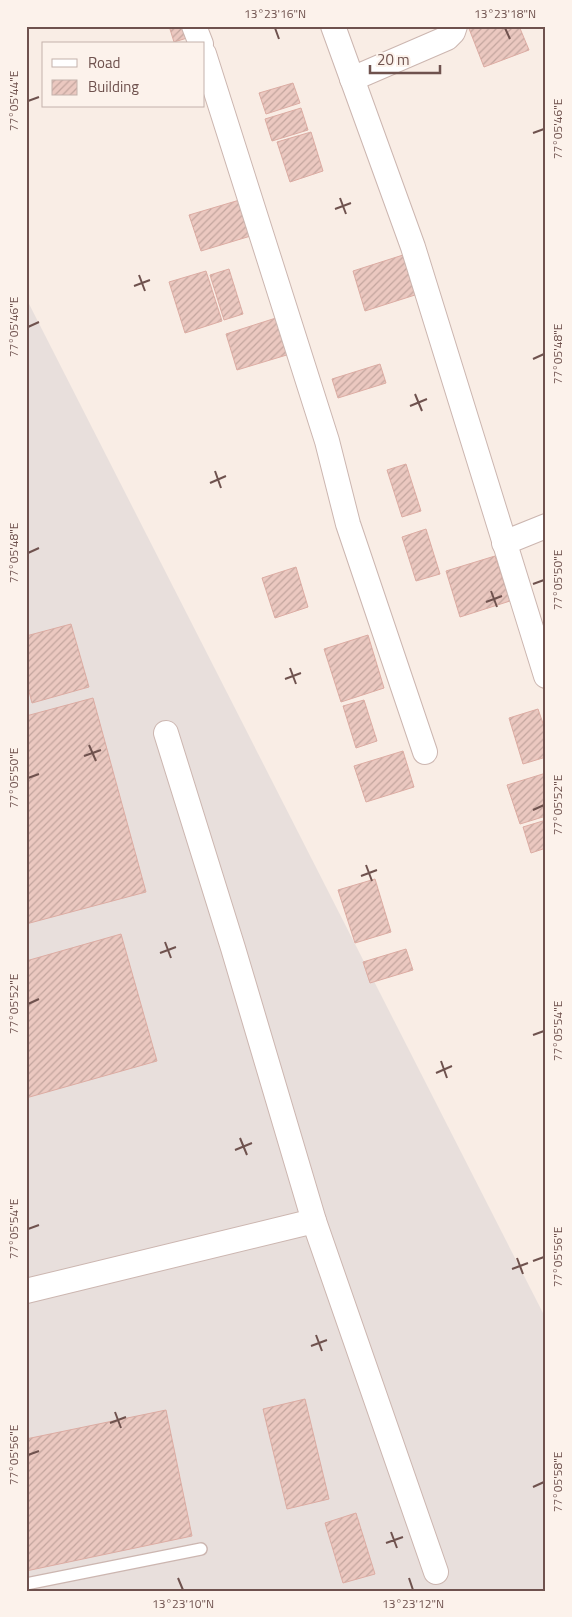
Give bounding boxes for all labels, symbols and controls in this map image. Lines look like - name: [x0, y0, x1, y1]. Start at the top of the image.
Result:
- text: 13°23'16"N: [244, 4, 306, 23]
- text: 13°23'18"N: [474, 4, 536, 23]
- legend: [42, 42, 205, 108]
- scale bar: [370, 42, 440, 74]
- text: 20 m: [377, 48, 410, 71]
- text: Road: [88, 51, 120, 74]
- text: 77°05'44"E: [4, 70, 23, 131]
- text: Building: [88, 75, 139, 98]
- text: 77°05'46"E: [548, 98, 567, 159]
- text: 77°05'46"E: [4, 296, 23, 357]
- text: 77°05'48"E: [548, 323, 567, 384]
- text: 77°05'48"E: [4, 522, 23, 583]
- text: 77°05'50"E: [548, 549, 567, 610]
- text: 77°05'50"E: [4, 747, 23, 808]
- text: 77°05'52"E: [548, 774, 567, 835]
- text: 77°05'52"E: [4, 973, 23, 1034]
- text: 77°05'54"E: [548, 1000, 567, 1061]
- text: 77°05'54"E: [4, 1198, 23, 1259]
- text: 77°05'56"E: [548, 1226, 567, 1287]
- text: 77°05'56"E: [4, 1424, 23, 1485]
- text: 77°05'58"E: [548, 1451, 567, 1512]
- text: 13°23'10"N: [152, 1594, 214, 1613]
- text: 13°23'12"N: [382, 1594, 444, 1613]

